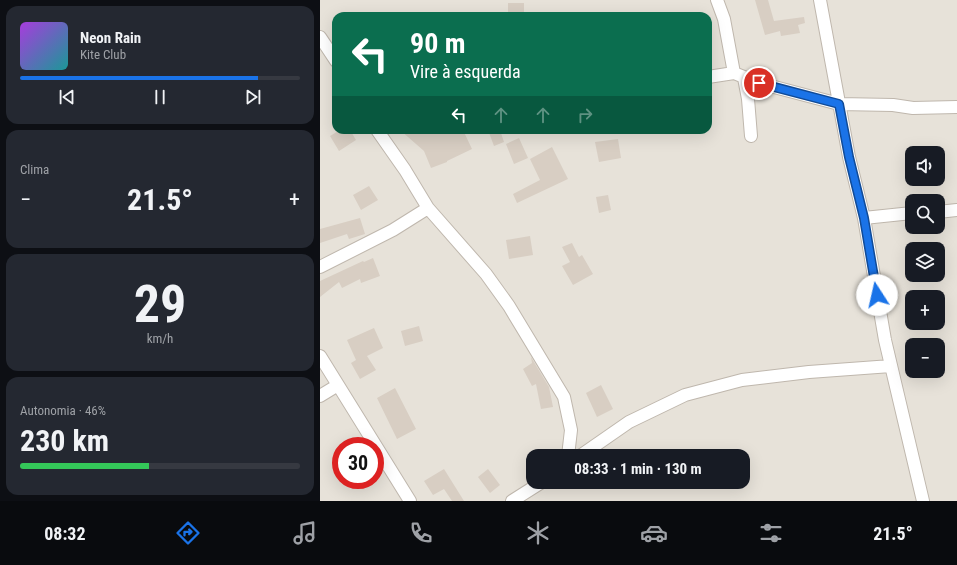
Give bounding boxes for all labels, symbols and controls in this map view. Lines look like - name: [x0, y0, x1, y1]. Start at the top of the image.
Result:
- text: 90 m: [410, 27, 466, 60]
- icon: left: [344, 28, 396, 80]
- text: Neon Rain: [80, 29, 141, 47]
- text: Kite Club: [80, 47, 126, 62]
- text: Vire à esquerda: [410, 61, 521, 82]
- pin: [742, 66, 776, 100]
- icon: arrive: [748, 72, 770, 94]
- icon: previous: [56, 86, 78, 108]
- icon: pause: [149, 86, 171, 108]
- icon: next: [242, 86, 264, 108]
- icon: left: [448, 104, 470, 126]
- icon: ahead: [490, 104, 512, 126]
- icon: ahead: [532, 104, 554, 126]
- icon: right: [574, 104, 596, 126]
- map controls: [905, 146, 945, 378]
- button: sound: [905, 146, 945, 186]
- text: Clima: [20, 162, 49, 177]
- text: 21.5°: [127, 182, 193, 217]
- text: −: [20, 187, 31, 212]
- text: +: [289, 187, 300, 212]
- button: search: [905, 194, 945, 234]
- button: layers: [905, 242, 945, 282]
- text: 29: [134, 274, 186, 335]
- position arrow: [856, 274, 898, 316]
- button: +: [905, 290, 945, 330]
- text: km/h: [147, 331, 173, 346]
- button: −: [905, 338, 945, 378]
- text: Autonomia · 46%: [20, 403, 106, 418]
- text: 230 km: [20, 423, 109, 458]
- speed limit sign: 30: [332, 437, 384, 489]
- text: 08:33 · 1 min · 130 m: [574, 460, 702, 478]
- icon: directions: [174, 519, 202, 547]
- icon: music: [291, 519, 319, 547]
- icon: phone: [407, 519, 435, 547]
- icon: climate: [524, 519, 552, 547]
- icon: car: [640, 519, 668, 547]
- icon: filters: [757, 519, 785, 547]
- text: 08:32: [44, 523, 86, 544]
- text: 21.5°: [873, 523, 913, 544]

